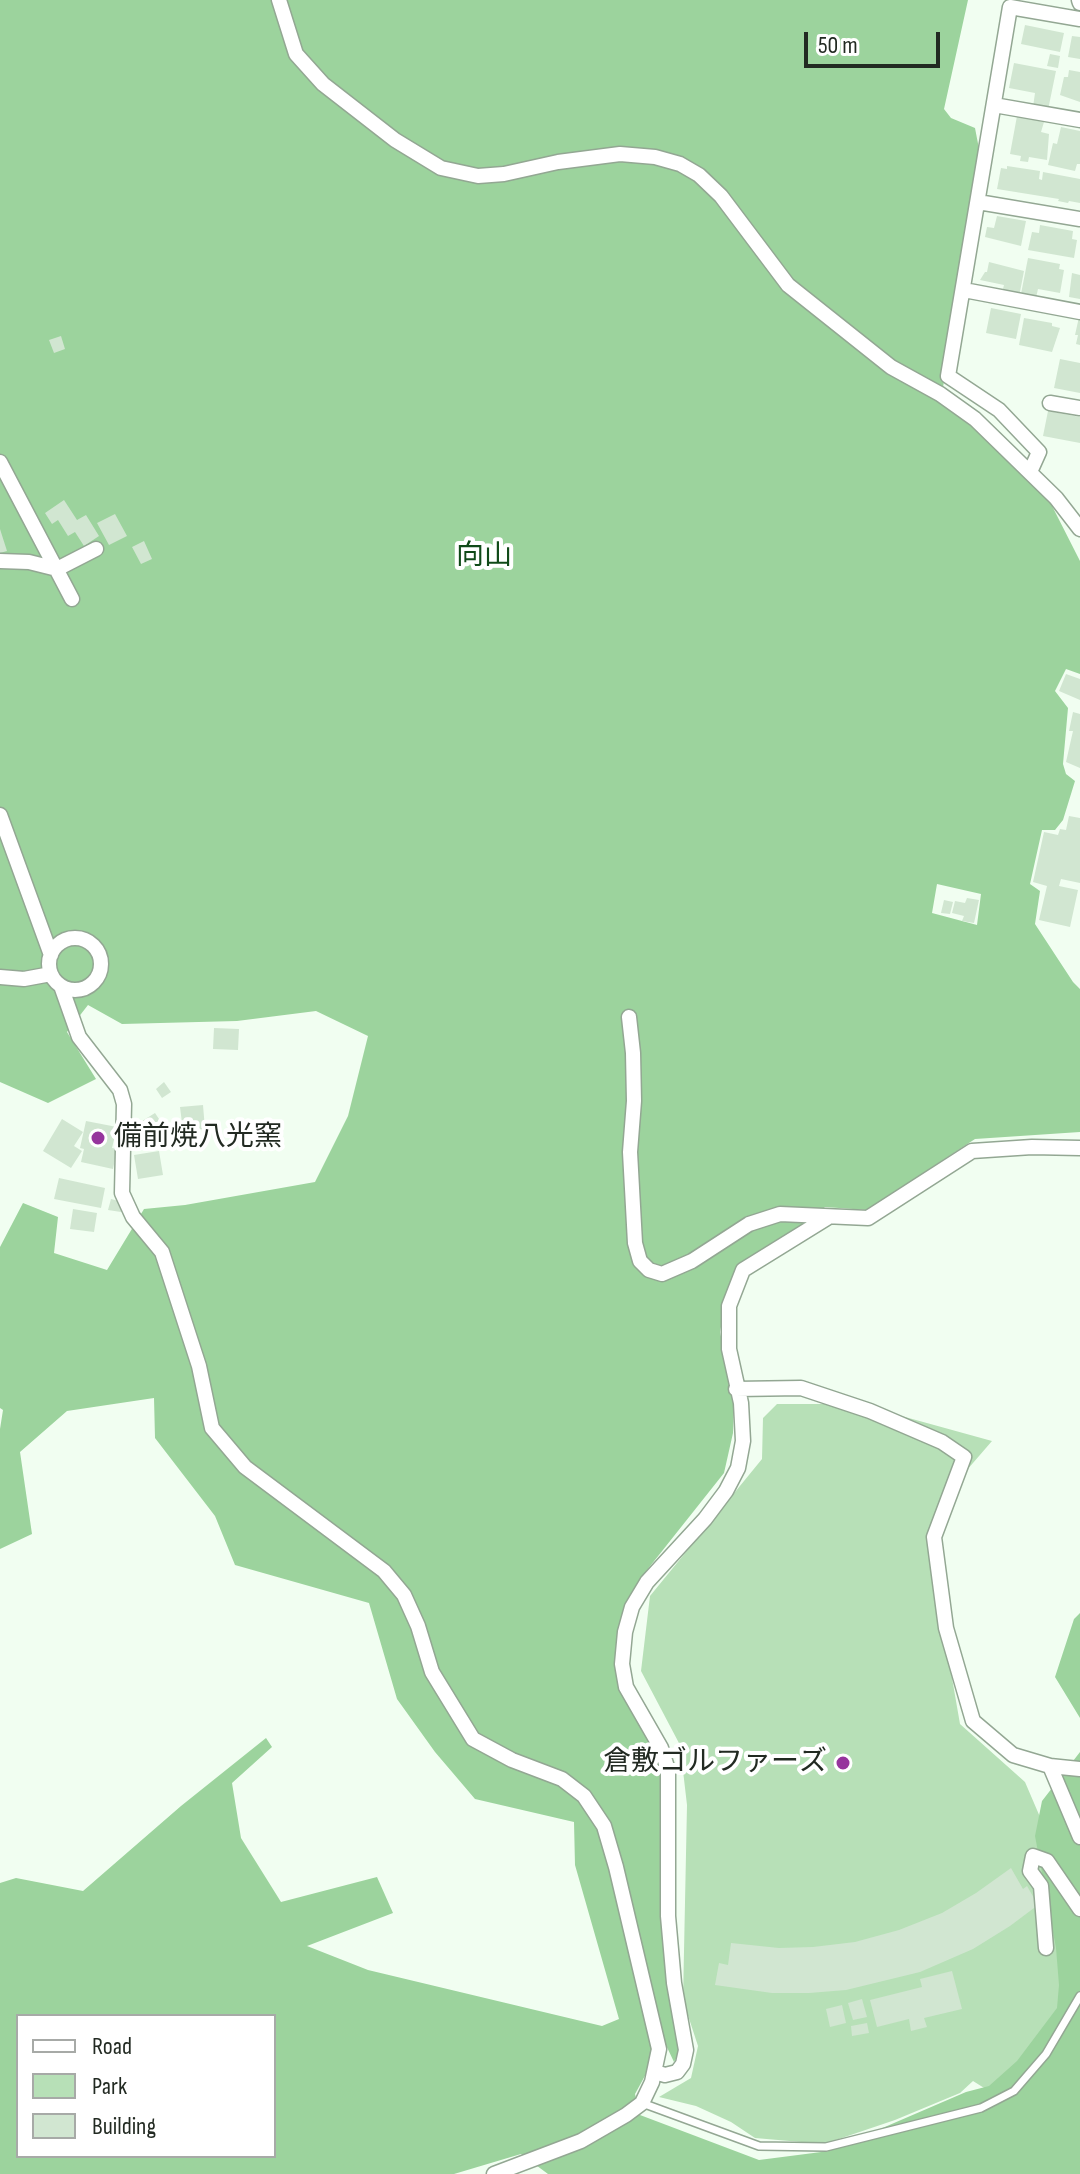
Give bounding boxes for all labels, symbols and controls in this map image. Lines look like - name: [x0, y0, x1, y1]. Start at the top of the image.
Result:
- scale bar: [808, 16, 944, 66]
- text: 50 m: [818, 31, 858, 60]
- park label: 向山: [456, 540, 512, 574]
- place label: 備前焼八光窯: [114, 1121, 282, 1155]
- marker: 備前焼八光窯: [89, 1129, 107, 1147]
- place label: 倉敷ゴルファーズ: [603, 1746, 827, 1780]
- marker: 倉敷ゴルファーズ: [834, 1754, 852, 1772]
- legend: [16, 2014, 276, 2158]
- text: Road: [92, 2032, 132, 2061]
- text: Park: [92, 2072, 127, 2101]
- text: Building: [92, 2112, 156, 2141]

